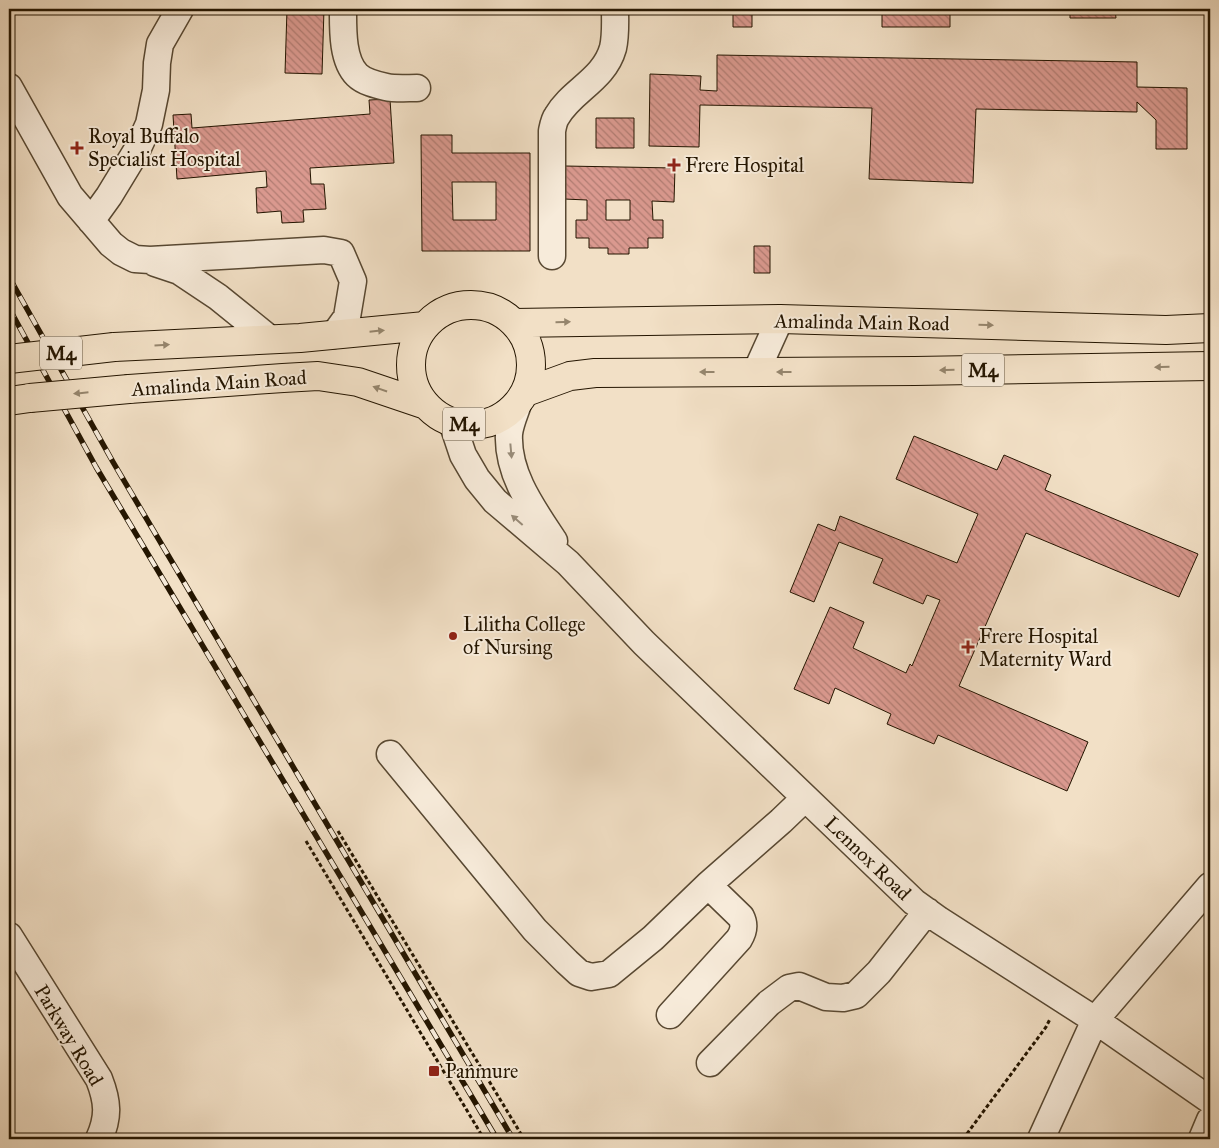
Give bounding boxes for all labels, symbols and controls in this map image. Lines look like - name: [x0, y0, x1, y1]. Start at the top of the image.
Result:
- place label: Royal Buffalo Specialist Hospital: [88, 124, 241, 171]
- marker: Royal Buffalo Specialist Hospital: [70, 141, 84, 155]
- place label: Frere Hospital: [685, 153, 805, 177]
- marker: Frere Hospital: [667, 158, 681, 172]
- street label: Amalinda Main Road: [773, 308, 950, 336]
- one-way arrow: [555, 318, 571, 326]
- one-way arrow: [978, 321, 994, 329]
- one-way arrow: [369, 327, 385, 335]
- road number: M4: [40, 336, 82, 369]
- one-way arrow: [155, 340, 171, 348]
- road number: M4: [962, 354, 1004, 386]
- one-way arrow: [1153, 363, 1169, 371]
- street label: Amalinda Main Road: [130, 365, 307, 401]
- one-way arrow: [938, 366, 954, 374]
- one-way arrow: [699, 368, 715, 376]
- one-way arrow: [776, 368, 792, 376]
- one-way arrow: [372, 385, 387, 392]
- one-way arrow: [73, 390, 89, 398]
- road number: M4: [443, 408, 485, 440]
- one-way arrow: [507, 444, 515, 460]
- one-way arrow: [511, 515, 524, 526]
- place label: Lilitha College of Nursing: [463, 612, 586, 660]
- place label: Frere Hospital Maternity Ward: [979, 624, 1112, 671]
- marker: Lilitha College of Nursing: [447, 630, 459, 642]
- marker: Frere Hospital Maternity Ward: [961, 640, 975, 654]
- street label: Lennox Road: [820, 811, 916, 905]
- street label: Parkway Road: [29, 980, 109, 1090]
- place label: Panmure: [445, 1059, 518, 1083]
- marker: Panmure: [427, 1064, 441, 1078]

